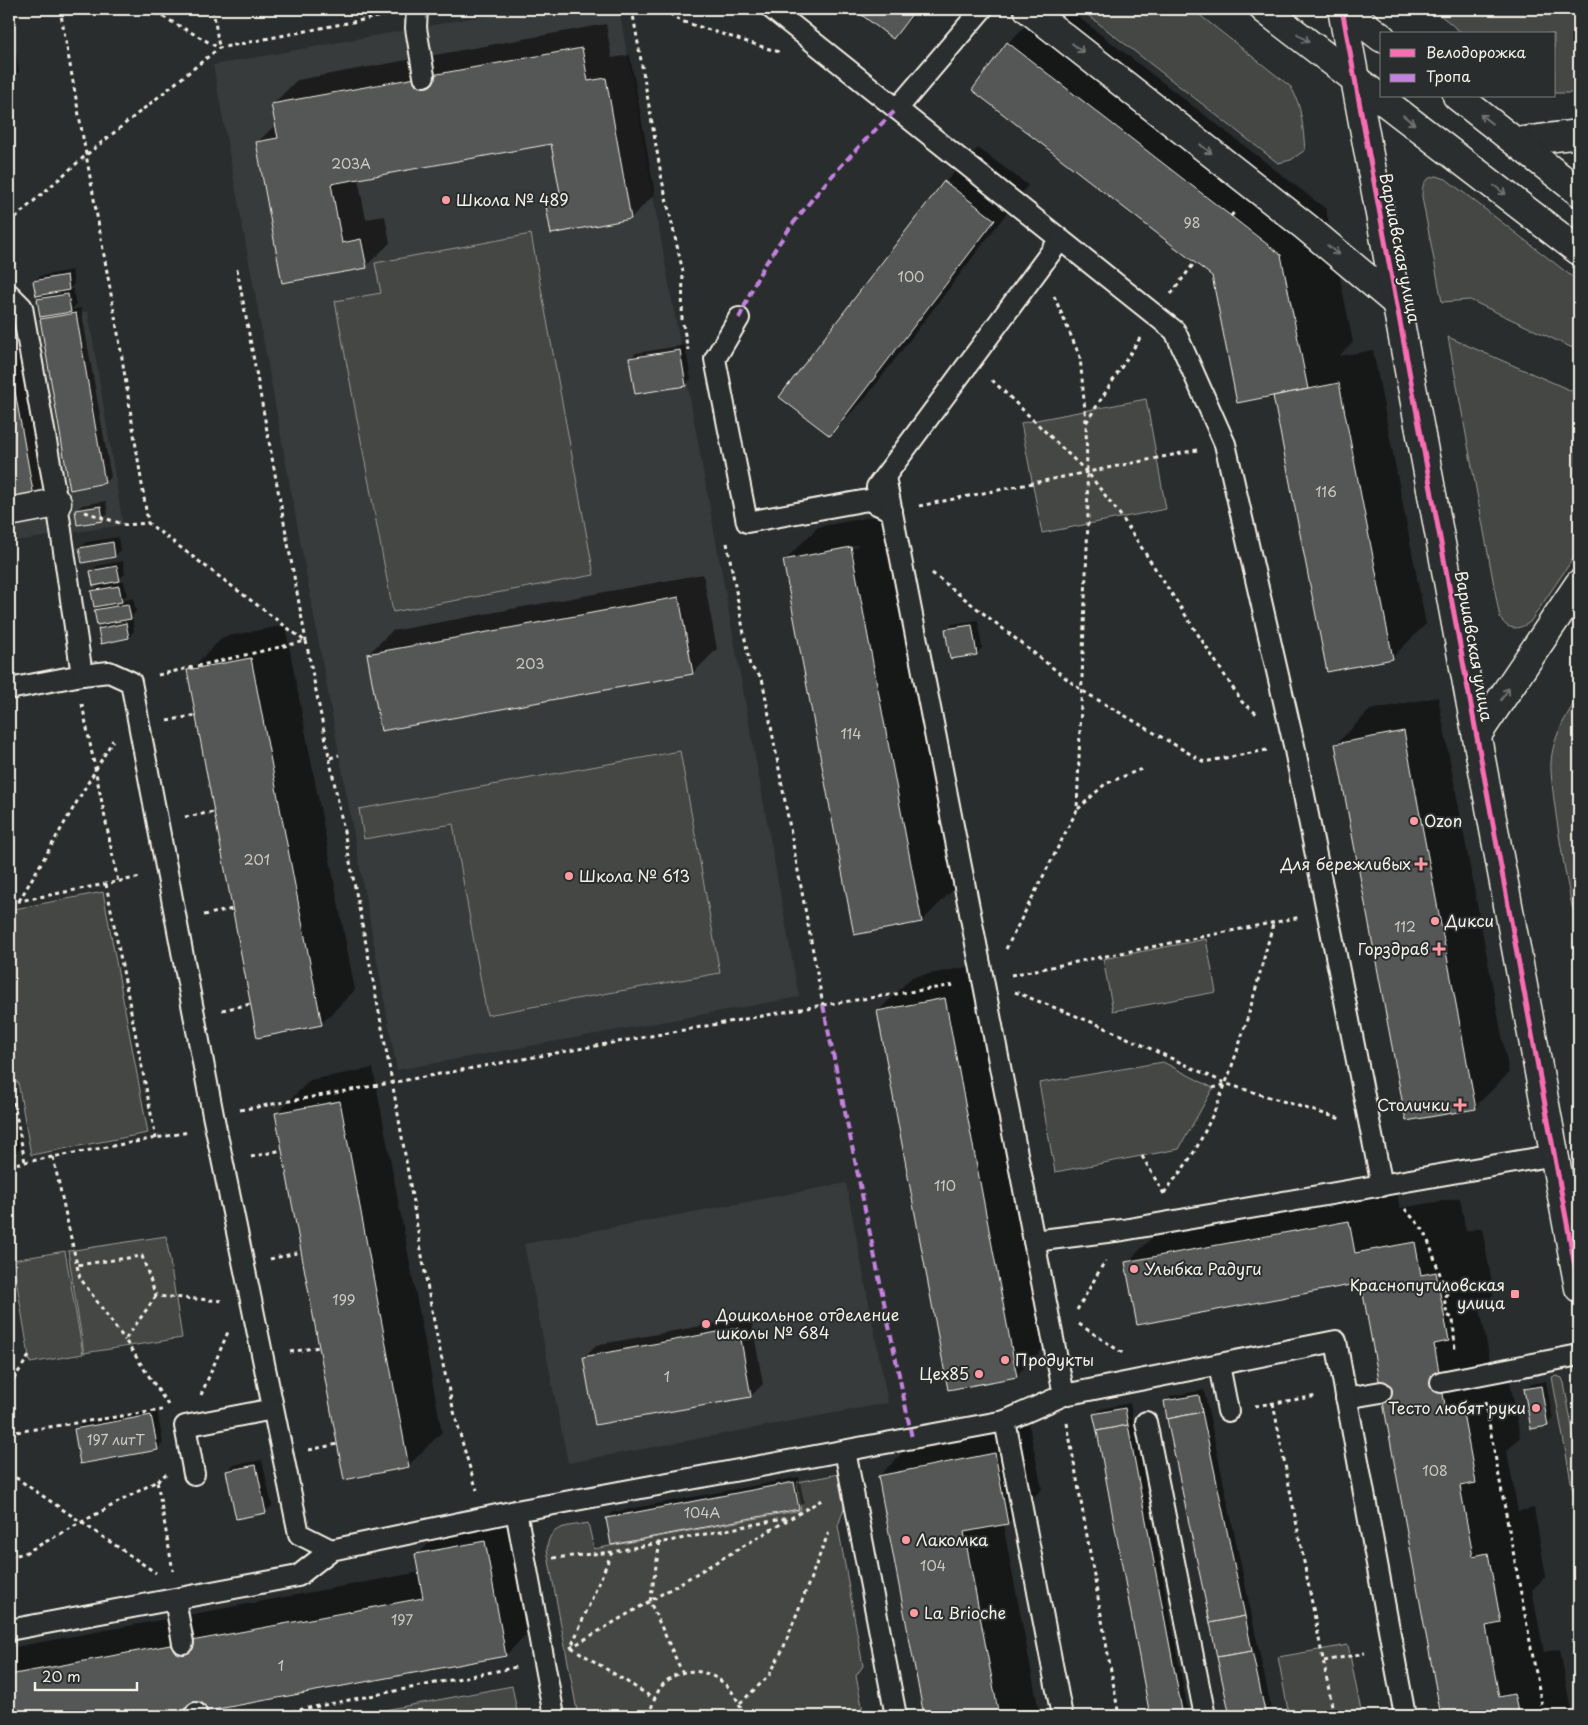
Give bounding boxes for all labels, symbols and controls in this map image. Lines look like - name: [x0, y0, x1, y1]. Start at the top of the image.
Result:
- legend: [1380, 32, 1556, 98]
- one-way arrow: [1296, 33, 1309, 44]
- text: Велодорожка: [1426, 40, 1527, 63]
- one-way arrow: [1071, 43, 1084, 54]
- text: Тропа: [1426, 64, 1471, 87]
- one-way arrow: [1402, 114, 1415, 125]
- one-way arrow: [1480, 114, 1493, 125]
- one-way arrow: [1199, 143, 1212, 154]
- house number: 203А: [331, 153, 371, 174]
- street label: Варшавская улица: [1375, 171, 1427, 325]
- one-way arrow: [1493, 184, 1506, 195]
- place label: Школа № 489: [456, 187, 569, 211]
- marker: Школа № 489: [440, 194, 452, 206]
- house number: 98: [1184, 212, 1200, 233]
- one-way arrow: [1327, 244, 1340, 256]
- house number: 100: [898, 266, 924, 287]
- house number: 116: [1315, 481, 1337, 502]
- street label: Варшавская улица: [1450, 569, 1500, 723]
- house number: 203: [516, 653, 544, 674]
- one-way arrow: [1500, 687, 1510, 701]
- house number: 114: [841, 723, 862, 744]
- place label: Ozon: [1424, 808, 1462, 832]
- marker: Ozon: [1408, 815, 1420, 827]
- house number: 201: [244, 849, 270, 870]
- place label: Для бережливых: [1280, 851, 1411, 875]
- marker: Для бережливых: [1415, 858, 1427, 870]
- place label: Школа № 613: [579, 863, 690, 887]
- marker: Школа № 613: [563, 870, 575, 882]
- place label: Дикси: [1444, 908, 1494, 932]
- marker: Дикси: [1429, 915, 1441, 927]
- house number: 112: [1394, 916, 1416, 937]
- place label: Горздрав: [1358, 936, 1429, 960]
- marker: Горздрав: [1433, 943, 1445, 955]
- place label: Столички: [1377, 1092, 1450, 1116]
- marker: Столички: [1454, 1099, 1466, 1111]
- house number: 110: [934, 1175, 956, 1196]
- place label: Улыбка Радуги: [1144, 1256, 1262, 1280]
- marker: Улыбка Радуги: [1128, 1263, 1140, 1275]
- place label: Краснопутиловская улица: [1350, 1272, 1505, 1314]
- marker: Краснопутиловская улица: [1509, 1288, 1521, 1300]
- house number: 199: [332, 1289, 356, 1310]
- place label: Дошкольное отделение школы № 684: [715, 1302, 899, 1344]
- marker: Дошкольное отделение школы № 684: [700, 1318, 712, 1330]
- place label: Продукты: [1015, 1347, 1094, 1371]
- marker: Продукты: [999, 1354, 1011, 1366]
- place label: Цех85: [919, 1361, 969, 1385]
- house number: 1: [664, 1366, 670, 1387]
- marker: Цех85: [973, 1368, 985, 1380]
- place label: Тесто любят руки: [1388, 1395, 1526, 1419]
- marker: Тесто любят руки: [1530, 1402, 1542, 1414]
- house number: 197 литТ: [87, 1429, 145, 1450]
- house number: 108: [1422, 1460, 1448, 1481]
- house number: 104А: [684, 1502, 721, 1523]
- place label: Лакомка: [916, 1527, 988, 1551]
- marker: Лакомка: [900, 1534, 912, 1546]
- house number: 104: [920, 1555, 946, 1576]
- place label: La Brioche: [924, 1600, 1006, 1624]
- marker: La Brioche: [908, 1607, 920, 1619]
- house number: 197: [391, 1609, 413, 1630]
- house number: 1: [278, 1655, 284, 1676]
- scale bar: [35, 1660, 138, 1692]
- text: 20 m: [42, 1664, 81, 1687]

